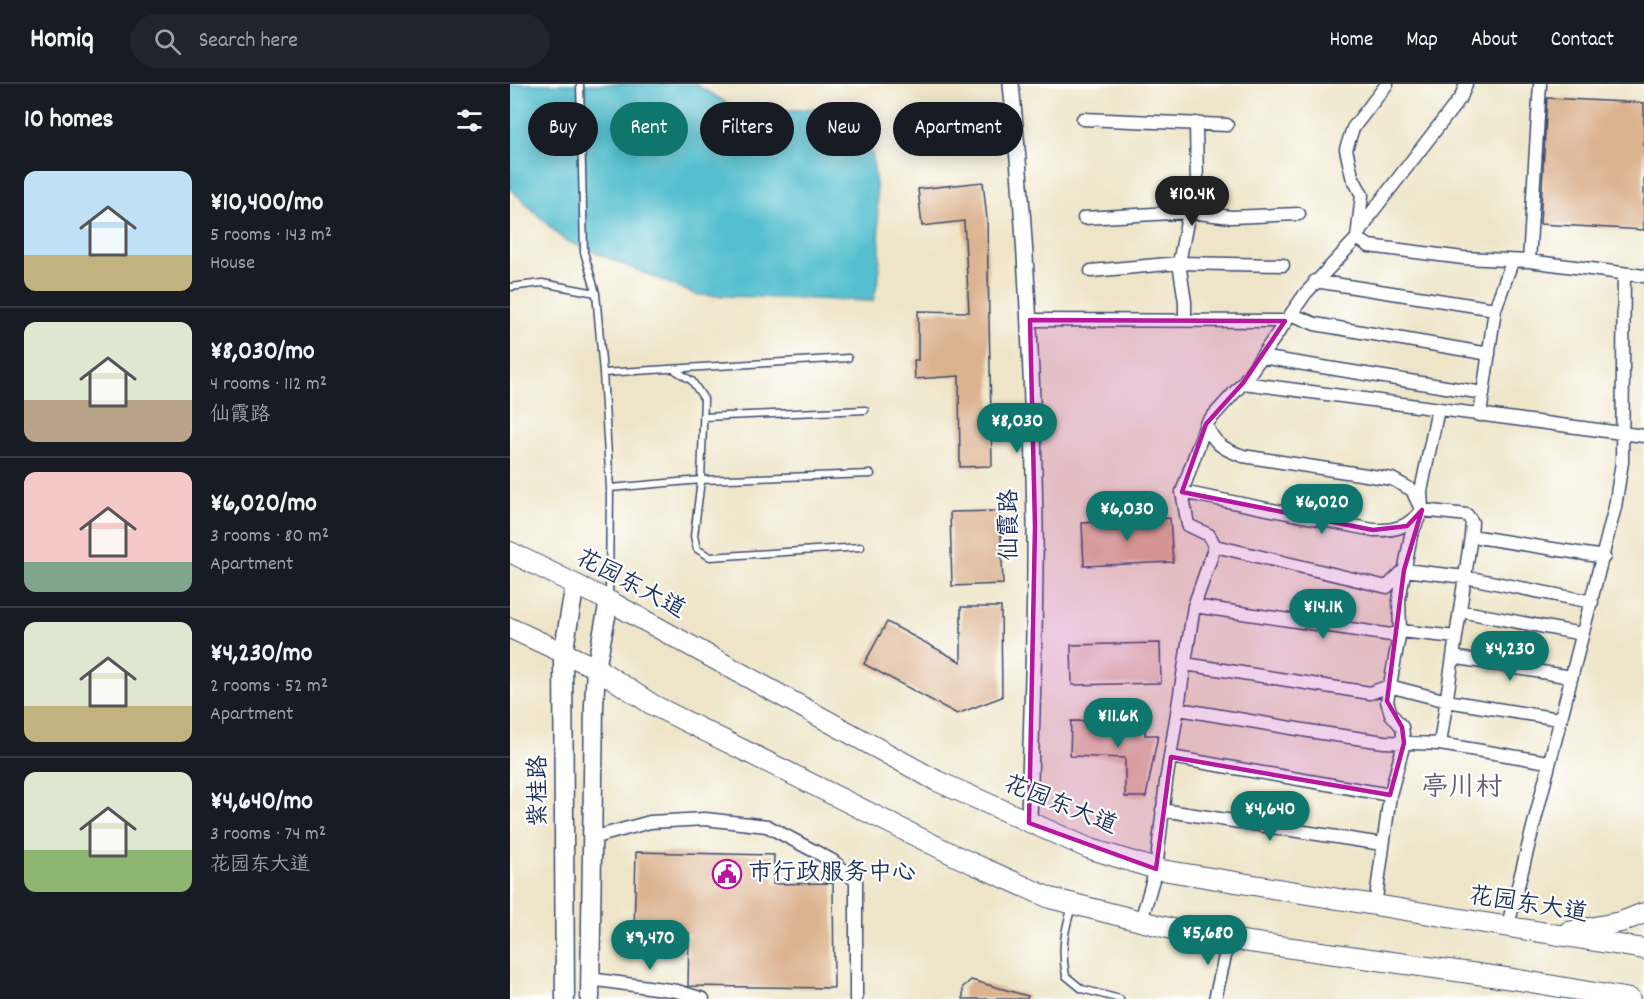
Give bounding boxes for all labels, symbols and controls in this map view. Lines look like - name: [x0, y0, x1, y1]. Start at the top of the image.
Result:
- search box: [130, 14, 550, 68]
- text: Homiq: [30, 21, 94, 61]
- icon: search: [151, 25, 184, 58]
- text: Search here: [199, 26, 298, 57]
- text: Home: [1329, 26, 1373, 56]
- text: Map: [1406, 26, 1438, 56]
- text: About: [1471, 26, 1518, 56]
- text: Contact: [1551, 26, 1614, 56]
- text: 10 homes: [24, 102, 114, 139]
- chip: Buy: [528, 102, 598, 156]
- chip: Rent: [610, 102, 688, 156]
- chip: Filters: [700, 102, 794, 156]
- chip: New: [806, 102, 881, 156]
- chip: Apartment: [893, 102, 1023, 156]
- icon: filters: [453, 104, 486, 137]
- pin: ¥10.4K: [1143, 176, 1241, 227]
- text: ¥10.4K: [1169, 181, 1215, 209]
- text: ¥10,400/mo: [210, 185, 323, 222]
- icon: home: [72, 195, 144, 267]
- text: 5 rooms · 143 m²: [210, 222, 332, 250]
- text: House: [210, 250, 255, 278]
- text: ¥8,030/mo: [210, 334, 315, 371]
- icon: home: [72, 346, 144, 418]
- text: 4 rooms · 112 m²: [210, 371, 327, 399]
- text: 仙霞路: [210, 402, 270, 430]
- pin: ¥8,030: [968, 403, 1066, 454]
- text: ¥8,030: [991, 408, 1043, 436]
- pin: ¥6,020: [1273, 484, 1371, 535]
- text: ¥6,020/mo: [210, 486, 317, 523]
- street label: 仙霞路: [994, 489, 1028, 561]
- text: ¥6,020: [1295, 489, 1349, 517]
- pin: ¥6,030: [1078, 491, 1176, 542]
- icon: home: [72, 496, 144, 568]
- text: ¥6,030: [1100, 496, 1154, 524]
- text: 3 rooms · 80 m²: [210, 523, 329, 551]
- street label: 花园东大道: [569, 542, 691, 628]
- text: Apartment: [210, 551, 293, 579]
- pin: ¥14.1K: [1274, 589, 1372, 640]
- text: ¥14.1K: [1303, 594, 1343, 622]
- pin: ¥4,230: [1461, 631, 1559, 682]
- text: ¥4,230/mo: [210, 636, 312, 673]
- text: ¥4,230: [1485, 636, 1535, 664]
- icon: home: [72, 646, 144, 718]
- text: 2 rooms · 52 m²: [210, 673, 328, 701]
- pin: ¥11.6K: [1069, 698, 1167, 749]
- text: Apartment: [210, 701, 293, 729]
- text: ¥11.6K: [1098, 703, 1138, 731]
- street label: 紫桂路: [523, 755, 557, 827]
- street label: 花园东大道: [998, 768, 1122, 844]
- district label: 亭川村: [1422, 770, 1503, 809]
- text: ¥4,640/mo: [210, 784, 313, 821]
- pin: ¥4,640: [1221, 791, 1319, 842]
- icon: home: [72, 796, 144, 868]
- text: ¥4,640: [1245, 796, 1295, 824]
- text: 3 rooms · 74 m²: [210, 821, 326, 849]
- text: 花园东大道: [210, 852, 310, 880]
- place label: 市行政服务中心: [748, 857, 916, 891]
- public building icon: 市行政服务中心: [711, 858, 743, 890]
- street label: 花园东大道: [1466, 880, 1590, 932]
- pin: ¥5,680: [1159, 915, 1257, 966]
- pin: ¥9,470: [601, 920, 699, 971]
- text: ¥5,680: [1182, 920, 1234, 948]
- text: ¥9,470: [625, 925, 675, 953]

